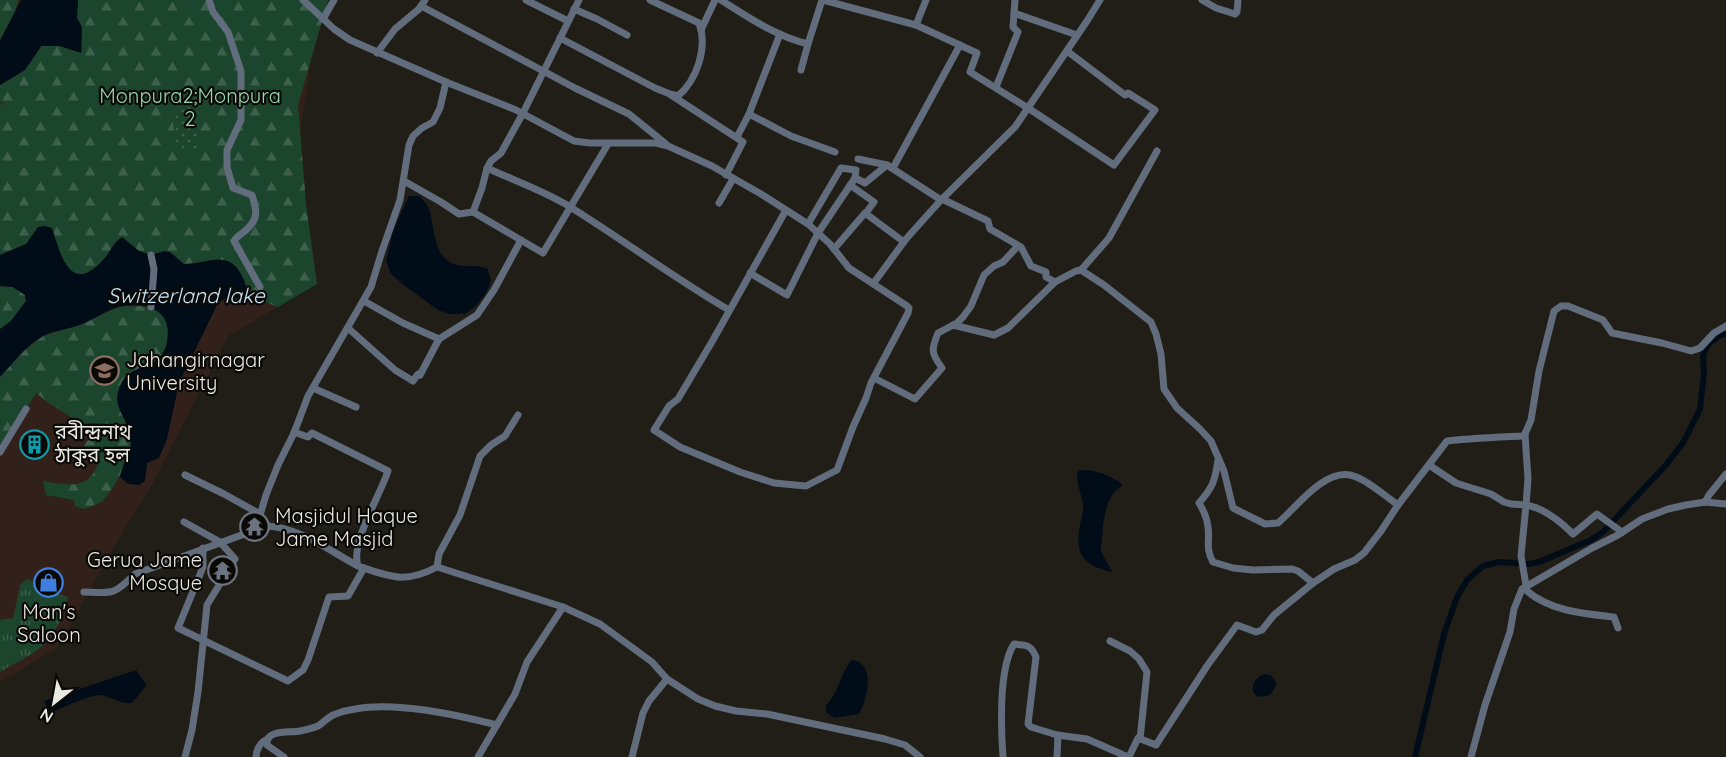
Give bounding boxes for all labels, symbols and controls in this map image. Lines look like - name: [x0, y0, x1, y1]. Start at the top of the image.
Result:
- park label: Monpura2;Monpura 2: [99, 83, 281, 131]
- water label: Switzerland lake: [107, 282, 266, 308]
- place label: Jahangirnagar University: [126, 347, 265, 395]
- school or university icon: Jahangirnagar University: [89, 355, 121, 387]
- place label: রবীন্দ্রনাথ ঠাকুর হল: [54, 419, 133, 467]
- building icon: রবীন্দ্রনাথ ঠাকুর হল: [18, 428, 50, 460]
- place label: Masjidul Haque Jame Masjid: [275, 503, 418, 551]
- temple icon: Masjidul Haque Jame Masjid: [238, 511, 270, 543]
- place label: Gerua Jame Mosque: [87, 547, 202, 595]
- temple icon: Gerua Jame Mosque: [207, 555, 239, 587]
- shop icon: Man's Saloon: [33, 566, 65, 598]
- place label: Man's Saloon: [17, 599, 81, 647]
- north arrow: [24, 673, 84, 733]
- text: N: [36, 704, 56, 727]

